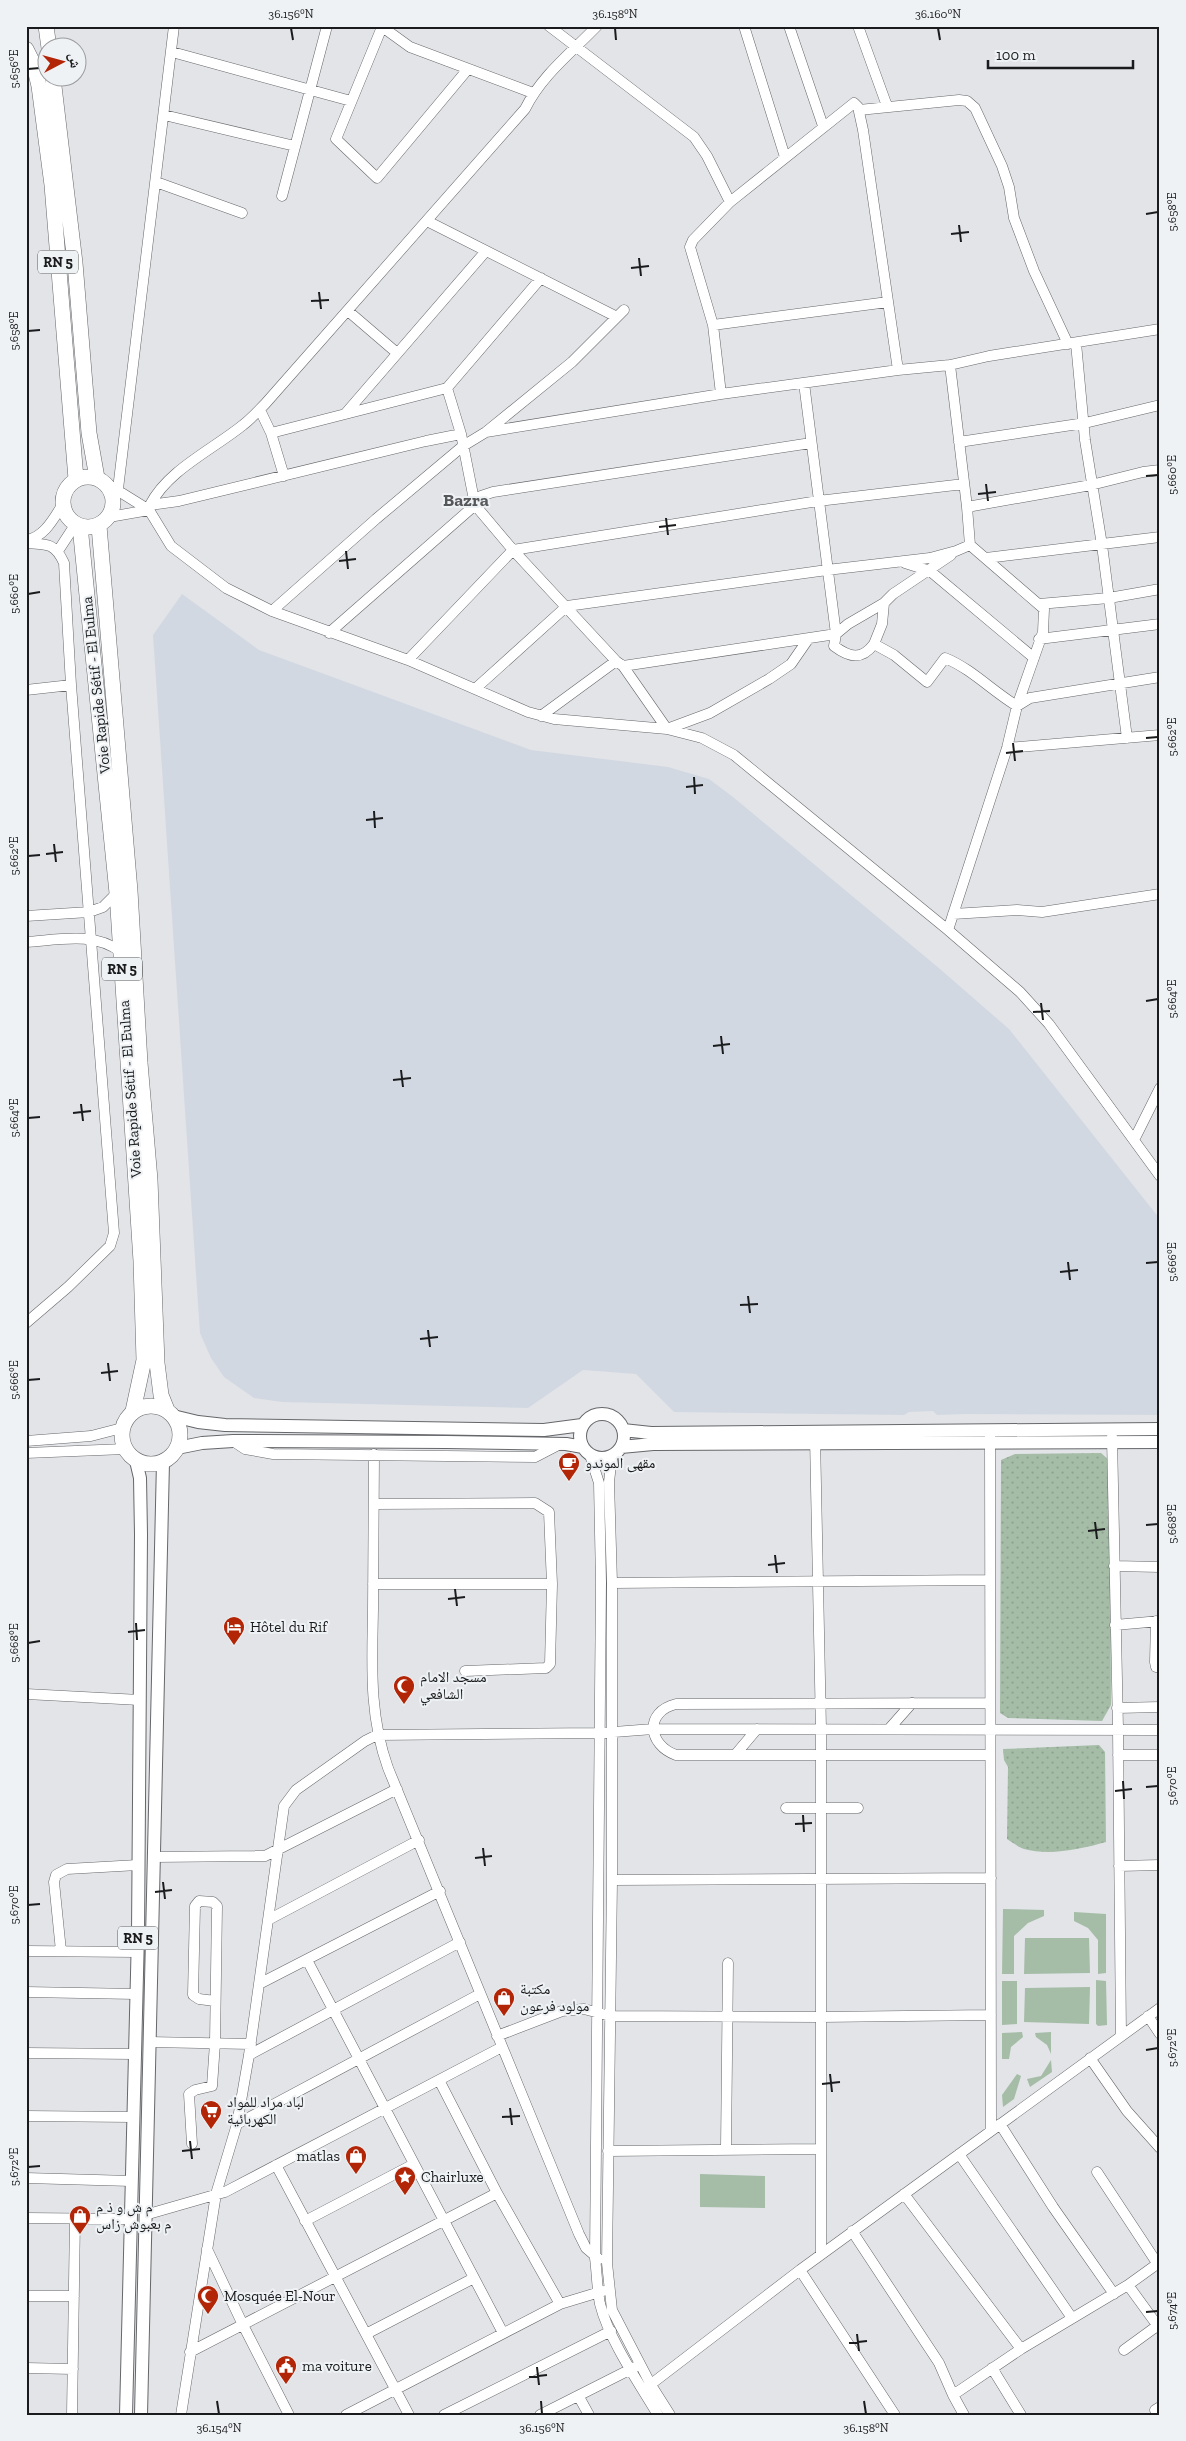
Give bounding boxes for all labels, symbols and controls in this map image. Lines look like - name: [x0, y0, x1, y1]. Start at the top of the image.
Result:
- text: 36.156°N: [268, 7, 314, 21]
- text: 36.158°N: [592, 7, 638, 21]
- text: 36.160°N: [915, 7, 961, 21]
- north arrow: [38, 38, 88, 88]
- scale bar: [988, 38, 1134, 70]
- text: 100 m: [996, 46, 1035, 64]
- text: 5.656°E: [7, 49, 21, 89]
- text: ش: [65, 52, 84, 69]
- text: 5.658°E: [1165, 192, 1179, 232]
- road number: RN 5: [38, 250, 78, 274]
- text: 5.658°E: [7, 311, 21, 351]
- text: 5.660°E: [1165, 455, 1179, 495]
- district label: Bazra: [443, 489, 489, 511]
- text: 5.660°E: [7, 574, 21, 614]
- street label: Voie Rapide Sétif - El Eulma: [78, 596, 114, 775]
- text: 5.662°E: [1165, 717, 1179, 757]
- text: 5.662°E: [7, 836, 21, 876]
- road number: RN 5: [102, 958, 142, 981]
- text: 5.664°E: [1165, 979, 1179, 1019]
- street label: Voie Rapide Sétif - El Eulma: [115, 1000, 145, 1179]
- text: 5.664°E: [7, 1098, 21, 1138]
- text: 5.666°E: [1165, 1242, 1179, 1282]
- text: 5.666°E: [7, 1360, 21, 1400]
- cafe icon: مقهى الموندو: [557, 1451, 581, 1482]
- place label: مقهى الموندو: [585, 1454, 655, 1473]
- text: 5.668°E: [1165, 1504, 1179, 1544]
- hotel icon: Hôtel du Rif: [222, 1615, 246, 1646]
- place label: Hôtel du Rif: [250, 1618, 328, 1636]
- text: 5.668°E: [7, 1623, 21, 1663]
- place label: مسجد الامام الشافعي: [420, 1668, 487, 1706]
- mosque icon: مسجد الامام الشافعي: [392, 1674, 416, 1705]
- text: 5.670°E: [1165, 1766, 1179, 1806]
- text: 5.670°E: [7, 1885, 21, 1925]
- road number: RN 5: [118, 1926, 158, 1950]
- place label: مكتبة مولود فرعون: [520, 1980, 590, 2016]
- shop icon: مكتبة مولود فرعون: [492, 1986, 516, 2017]
- text: 5.672°E: [1165, 2029, 1179, 2067]
- place label: لباد مراد للمواد الكهربائية: [227, 2093, 304, 2128]
- supermarket icon: لباد مراد للمواد الكهربائية: [199, 2099, 223, 2130]
- shop icon: matlas: [344, 2144, 368, 2175]
- place label: matlas: [296, 2147, 340, 2165]
- text: 5.672°E: [7, 2148, 21, 2186]
- place icon: Chairluxe: [393, 2165, 417, 2196]
- place label: Chairluxe: [421, 2168, 484, 2186]
- place label: م ش و ذ م م بعبوش زاس: [96, 2198, 172, 2234]
- shop icon: م ش و ذ م م بعبوش زاس: [68, 2204, 92, 2235]
- mosque icon: Mosquée El-Nour: [196, 2284, 220, 2315]
- place label: Mosquée El-Nour: [224, 2287, 336, 2305]
- text: 5.674°E: [1165, 2292, 1179, 2330]
- public building icon: ma voiture: [274, 2354, 298, 2385]
- place label: ma voiture: [302, 2357, 372, 2375]
- text: 36.154°N: [196, 2421, 242, 2435]
- text: 36.156°N: [519, 2421, 565, 2435]
- text: 36.158°N: [843, 2421, 889, 2435]

